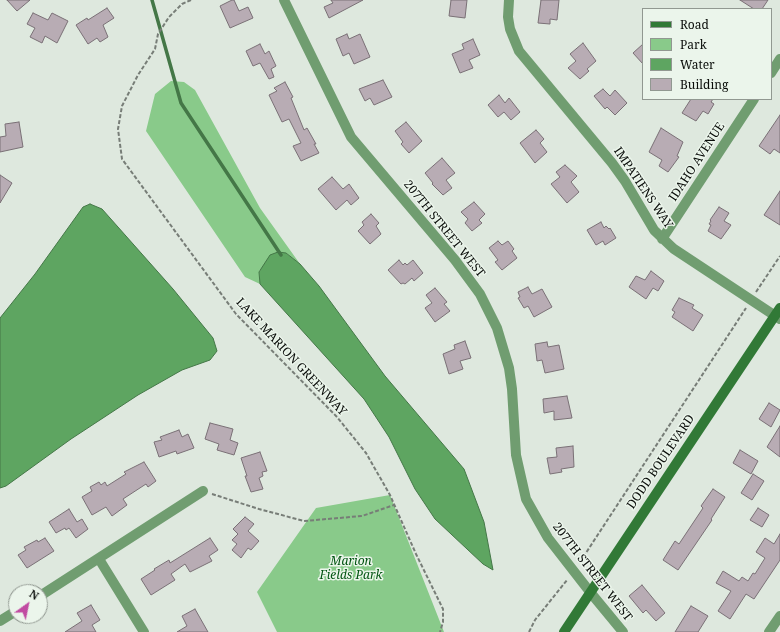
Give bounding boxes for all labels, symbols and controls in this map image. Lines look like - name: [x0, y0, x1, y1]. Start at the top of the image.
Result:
- legend: [642, 8, 772, 100]
- text: Road: [680, 16, 709, 33]
- text: Park: [680, 36, 707, 53]
- text: Water: [680, 56, 715, 73]
- text: Building: [680, 76, 728, 93]
- street label: IDAHO AVENUE: [666, 120, 728, 204]
- street label: IMPATIENS WAY: [610, 145, 676, 231]
- street label: 207TH STREET WEST: [400, 178, 488, 280]
- street label: LAKE MARION GREENWAY: [233, 295, 349, 419]
- street label: DODD BOULEVARD: [624, 412, 698, 512]
- street label: 207TH STREET WEST: [549, 520, 635, 624]
- park label: Marion Fields Park: [320, 555, 382, 583]
- north arrow: [8, 584, 48, 624]
- text: N: [27, 586, 42, 603]

